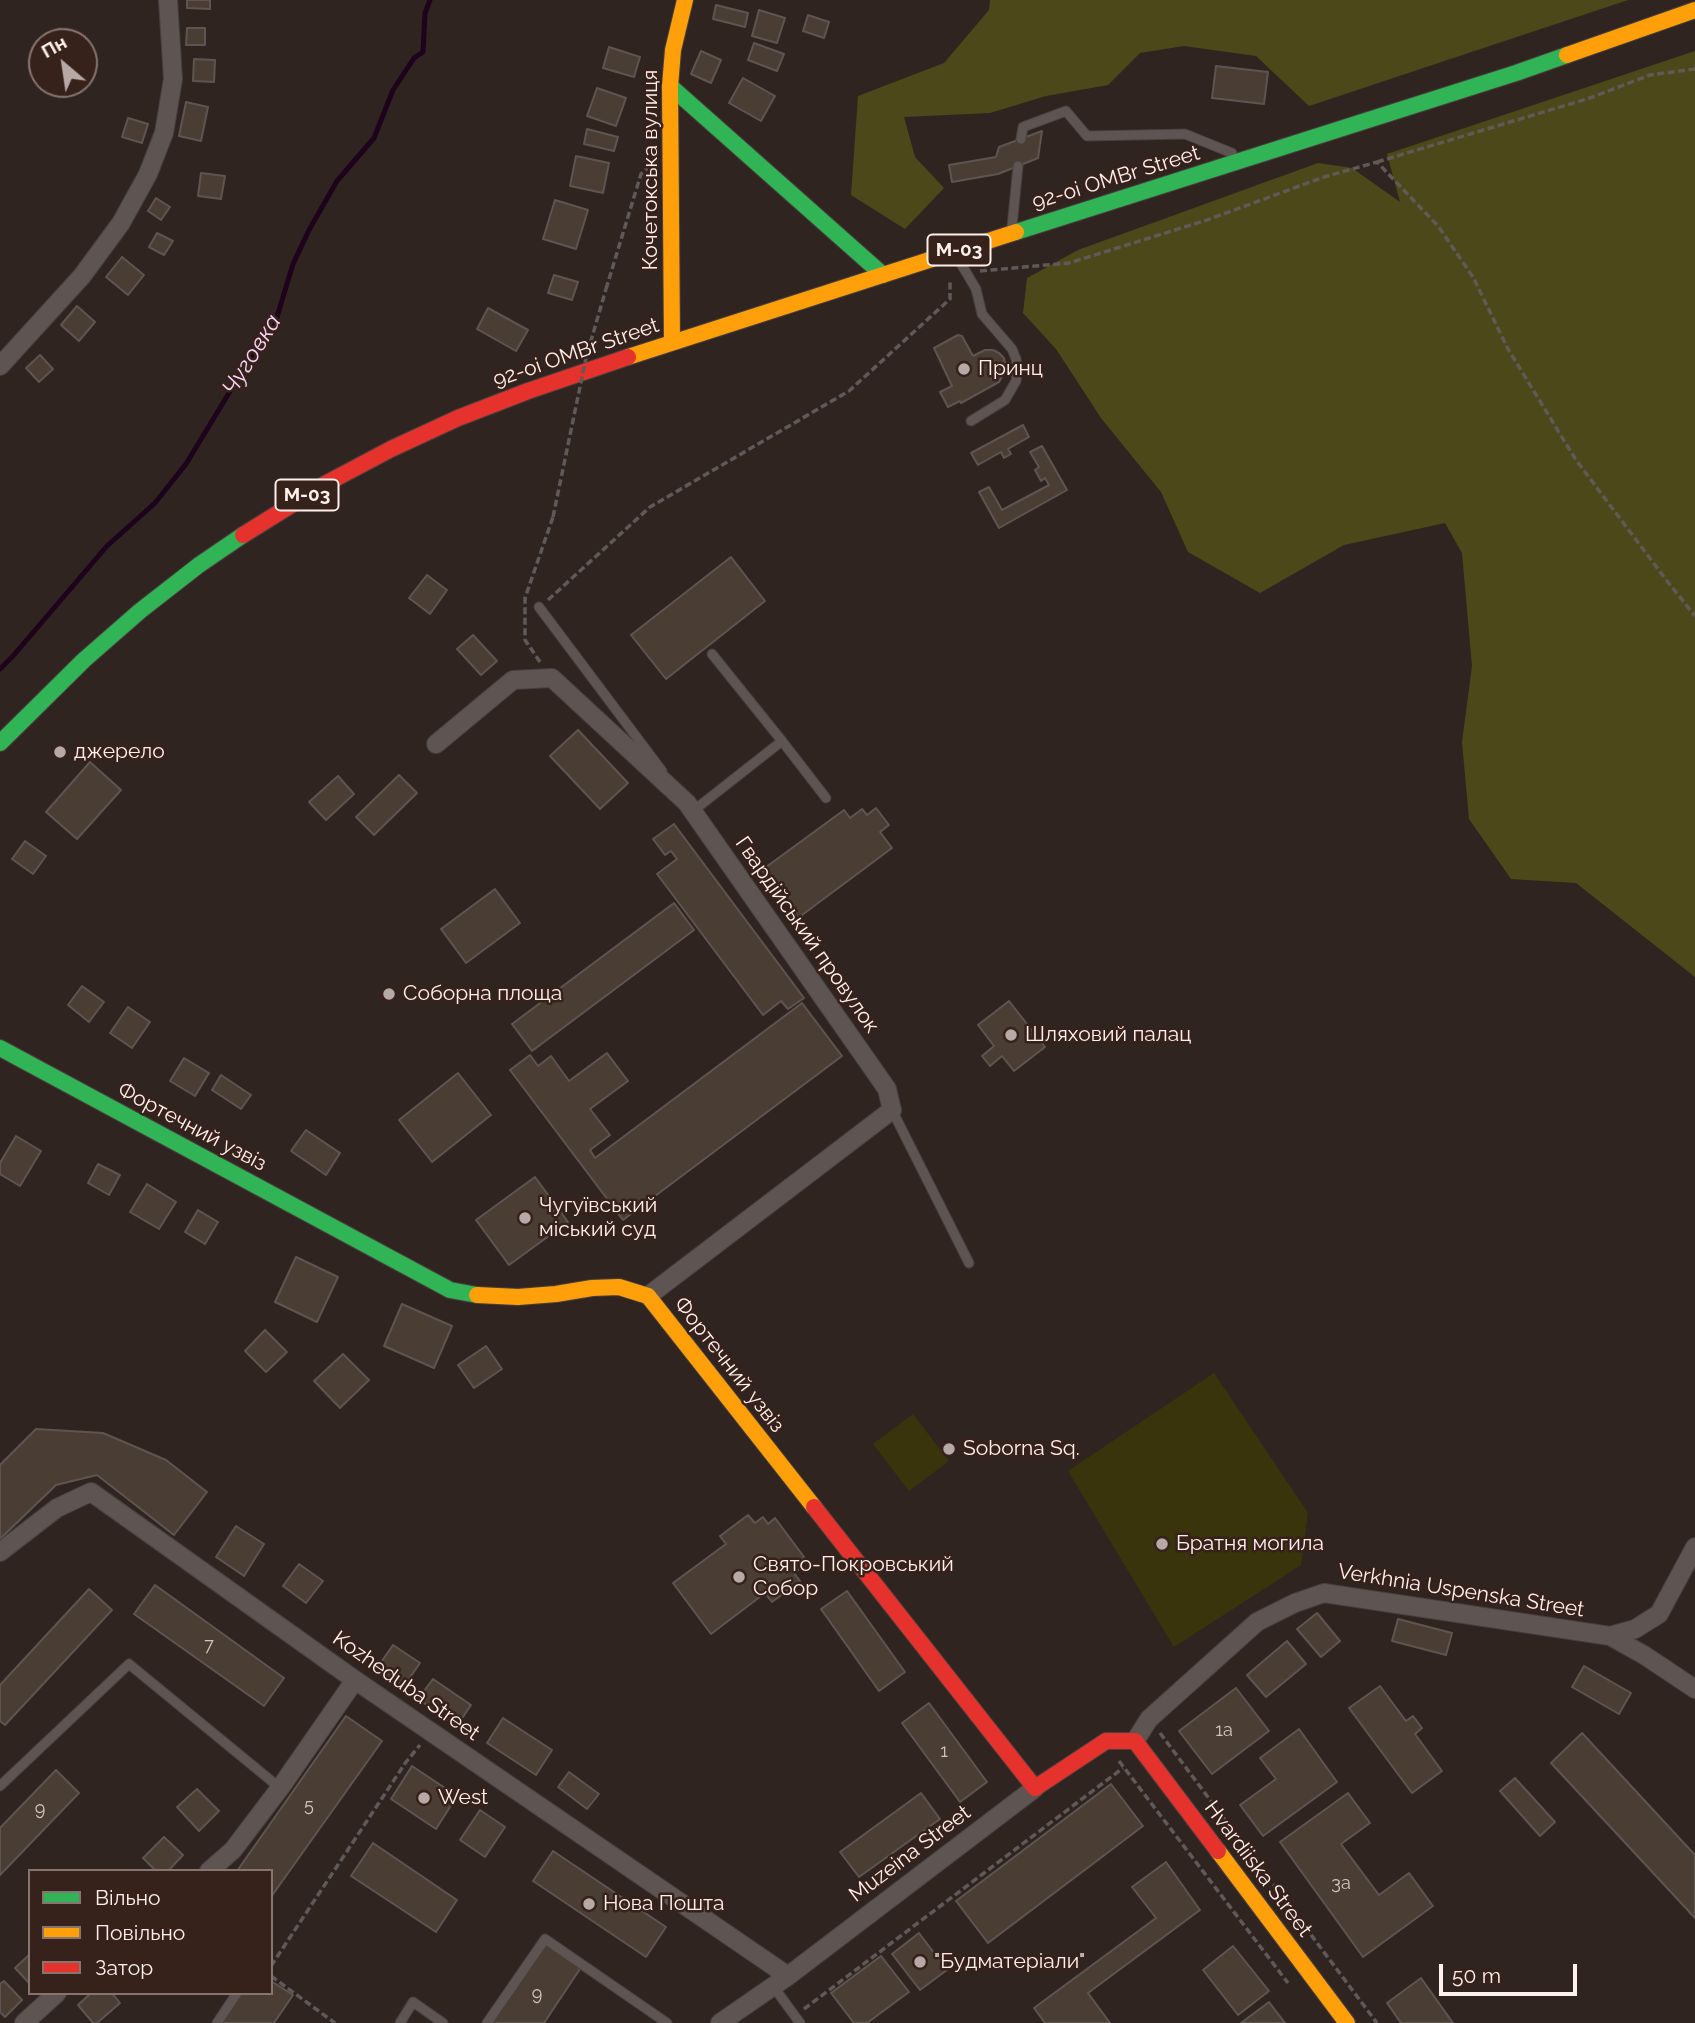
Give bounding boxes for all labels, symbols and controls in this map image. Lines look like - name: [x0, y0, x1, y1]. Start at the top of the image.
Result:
- north arrow: [28, 28, 98, 98]
- text: Пн: [37, 31, 70, 62]
- street label: Кочетокська вулиця: [638, 70, 664, 270]
- street label: 92-oi OMBr Street: [1029, 141, 1203, 215]
- road number: М-03: [928, 234, 990, 266]
- water label: Чуговка: [217, 310, 287, 400]
- street label: 92-oi OMBr Street: [490, 313, 662, 393]
- place label: Принц: [978, 356, 1043, 382]
- marker: Принц: [956, 361, 972, 377]
- road number: М-03: [276, 480, 338, 510]
- place label: джерело: [74, 739, 165, 765]
- marker: джерело: [52, 744, 68, 760]
- street label: Гвардійський провулок: [730, 832, 884, 1038]
- place label: Соборна площа: [403, 981, 562, 1007]
- marker: Соборна площа: [381, 986, 397, 1002]
- place label: Шляховий палац: [1025, 1022, 1191, 1048]
- marker: Шляховий палац: [1003, 1027, 1019, 1043]
- street label: Фортечний узвіз: [113, 1077, 271, 1177]
- place label: Чугуївський міський суд: [539, 1193, 657, 1243]
- marker: Чугуївський міський суд: [517, 1210, 533, 1226]
- street label: Фортечний узвіз: [668, 1292, 790, 1438]
- place label: Soborna Sq.: [963, 1436, 1080, 1462]
- marker: Soborna Sq.: [941, 1441, 957, 1457]
- place label: Братня могила: [1176, 1531, 1324, 1557]
- marker: Братня могила: [1154, 1536, 1170, 1552]
- place label: Свято-Покровський Собор: [753, 1552, 954, 1602]
- street label: Verkhnia Uspenska Street: [1336, 1559, 1586, 1623]
- marker: Свято-Покровський Собор: [731, 1569, 747, 1585]
- street label: Kozheduba Street: [328, 1626, 484, 1746]
- house number: 7: [204, 1635, 214, 1657]
- house number: 1а: [1215, 1720, 1233, 1742]
- house number: 1: [940, 1741, 948, 1763]
- place label: West: [438, 1785, 488, 1811]
- marker: West: [416, 1790, 432, 1806]
- house number: 5: [304, 1795, 314, 1817]
- street label: Hvardiiska Street: [1199, 1796, 1317, 1942]
- house number: 9: [35, 1799, 45, 1821]
- street label: Muzeina Street: [844, 1800, 976, 1908]
- legend: [28, 1869, 273, 1995]
- house number: 3а: [1331, 1873, 1351, 1895]
- text: Вільно: [95, 1885, 161, 1910]
- place label: Нова Пошта: [603, 1891, 724, 1917]
- marker: Нова Пошта: [581, 1896, 597, 1912]
- text: Повільно: [95, 1920, 185, 1945]
- place label: "Будматеріали": [934, 1949, 1085, 1975]
- scale bar: [1443, 1950, 1581, 1994]
- marker: "Будматеріали": [912, 1954, 928, 1970]
- text: Затор: [95, 1955, 153, 1980]
- text: 50 m: [1452, 1963, 1501, 1988]
- house number: 9: [532, 1984, 542, 2006]

